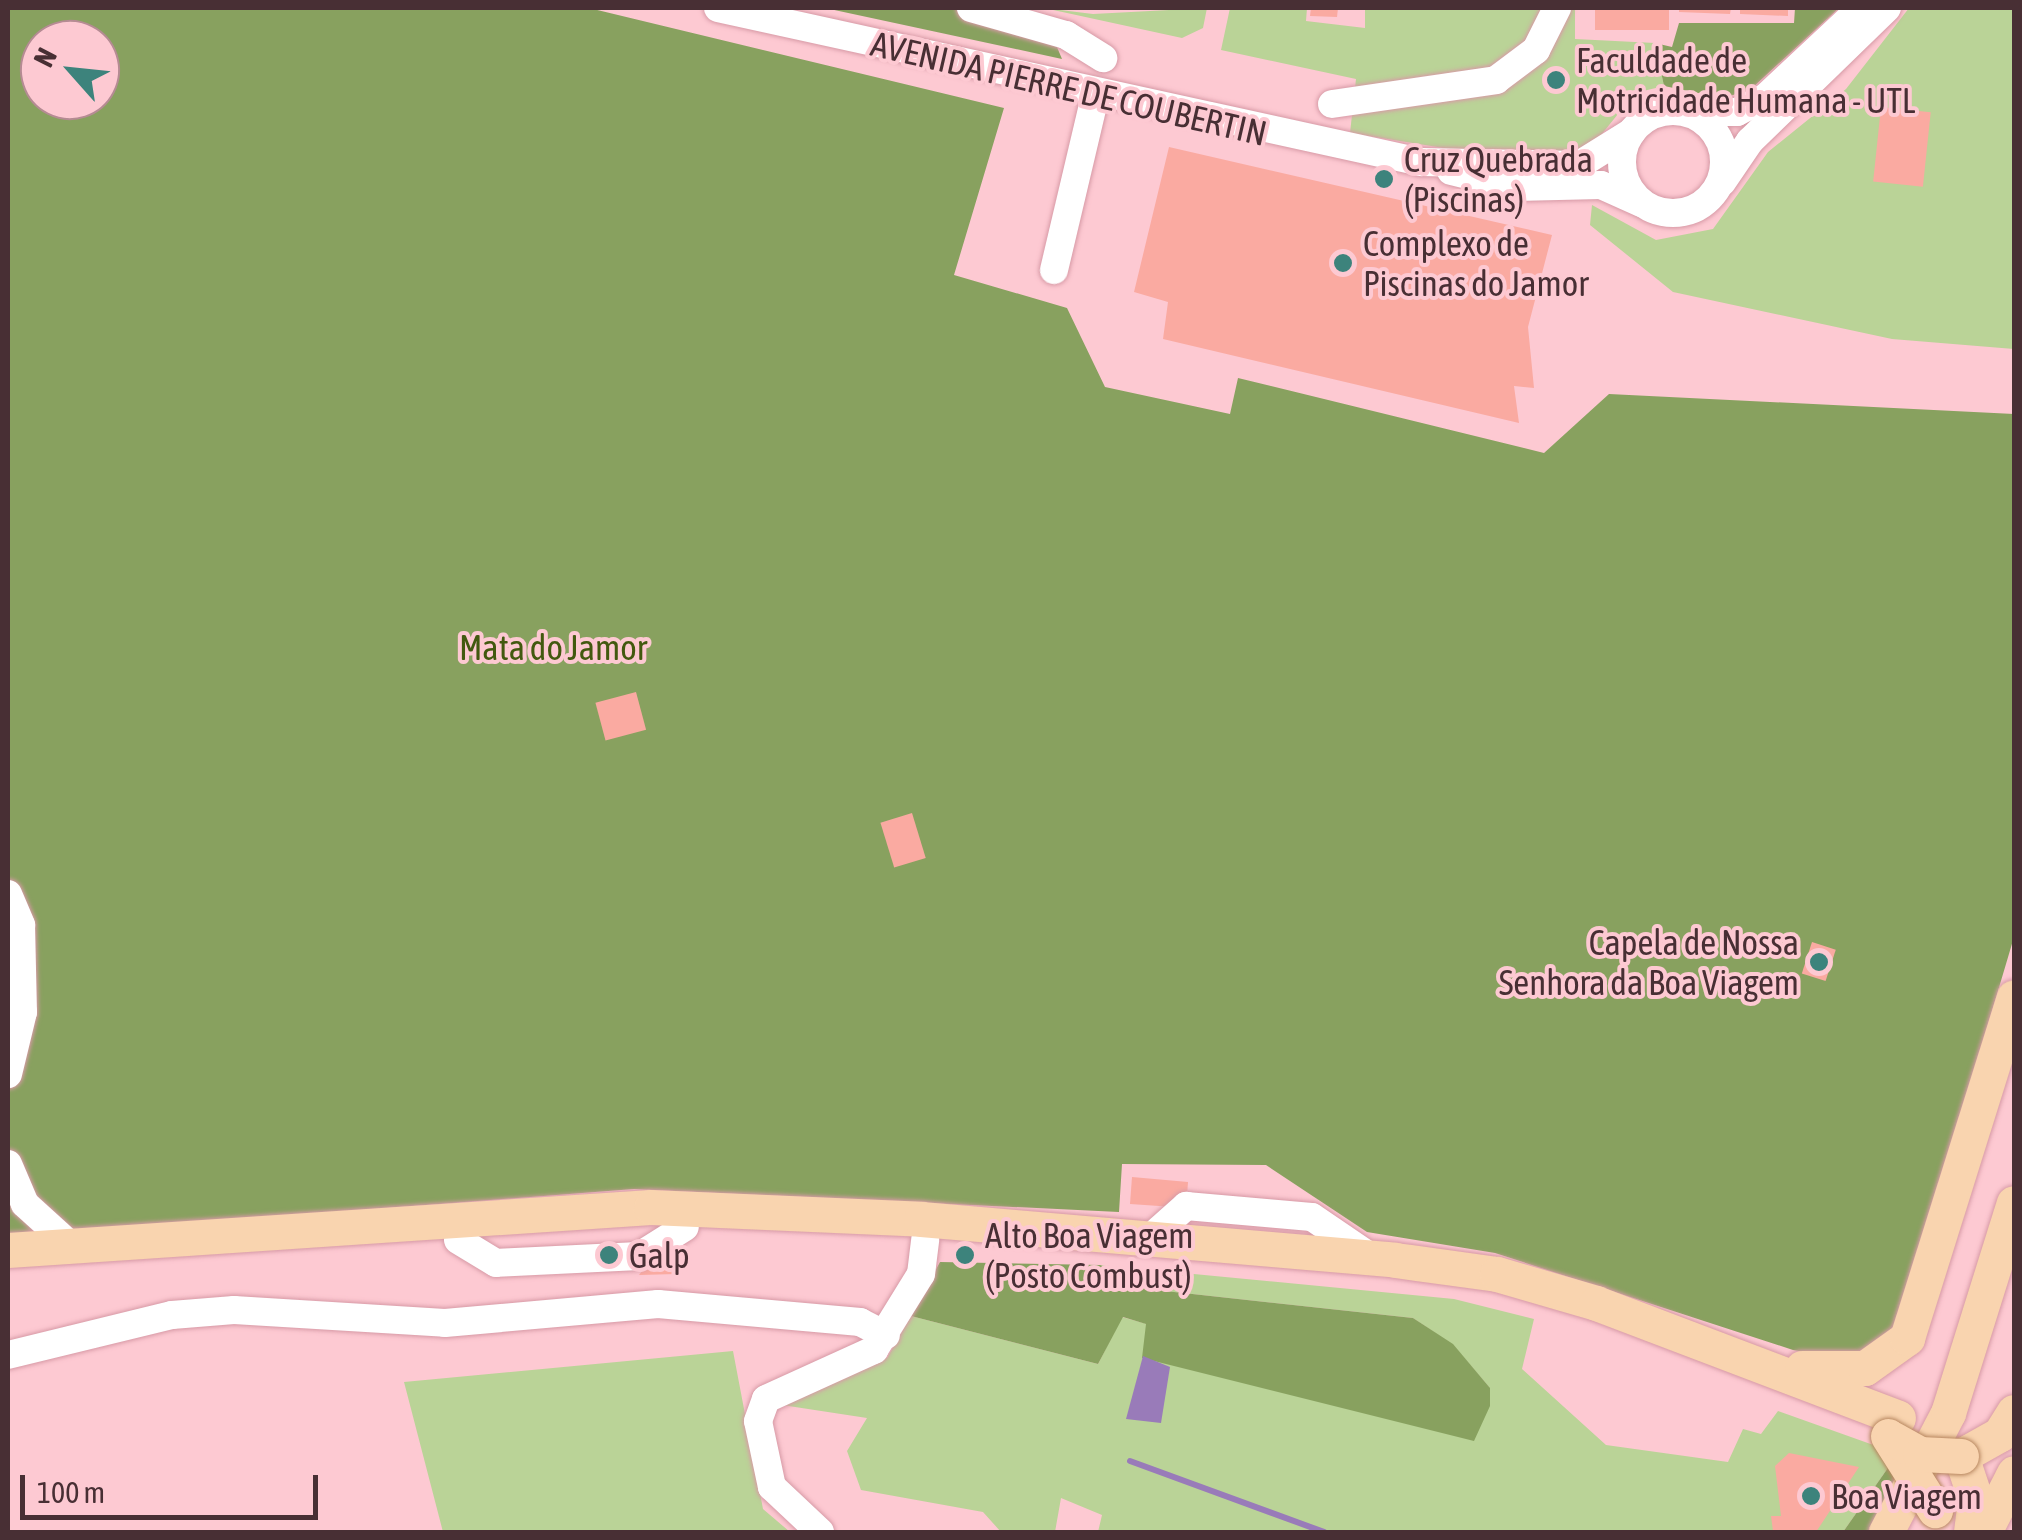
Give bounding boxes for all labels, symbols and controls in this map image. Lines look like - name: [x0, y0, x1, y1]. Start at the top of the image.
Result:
- north arrow: [20, 20, 120, 120]
- street label: AVENIDA PIERRE DE COUBERTIN: [867, 22, 1271, 154]
- place label: Faculdade de Motricidade Humana - UTL: [1576, 39, 1915, 121]
- text: N: [27, 43, 63, 72]
- marker: Faculdade de Motricidade Humana - UTL: [1545, 69, 1567, 91]
- place label: Cruz Quebrada (Piscinas): [1404, 138, 1593, 220]
- marker: Cruz Quebrada (Piscinas): [1373, 168, 1395, 190]
- place label: Complexo de Piscinas do Jamor: [1363, 222, 1589, 304]
- marker: Complexo de Piscinas do Jamor: [1332, 252, 1354, 274]
- park label: Mata do Jamor: [459, 626, 647, 668]
- place label: Capela de Nossa Senhora da Boa Viagem: [1499, 921, 1799, 1003]
- marker: Capela de Nossa Senhora da Boa Viagem: [1808, 951, 1830, 973]
- place label: Alto Boa Viagem (Posto Combust): [985, 1214, 1193, 1296]
- place label: Galp: [629, 1234, 690, 1276]
- marker: Galp: [598, 1244, 620, 1266]
- marker: Alto Boa Viagem (Posto Combust): [954, 1244, 976, 1266]
- scale bar: [25, 1455, 322, 1517]
- text: 100 m: [37, 1475, 105, 1509]
- place label: Boa Viagem: [1831, 1475, 1982, 1517]
- marker: Boa Viagem: [1800, 1485, 1822, 1507]

